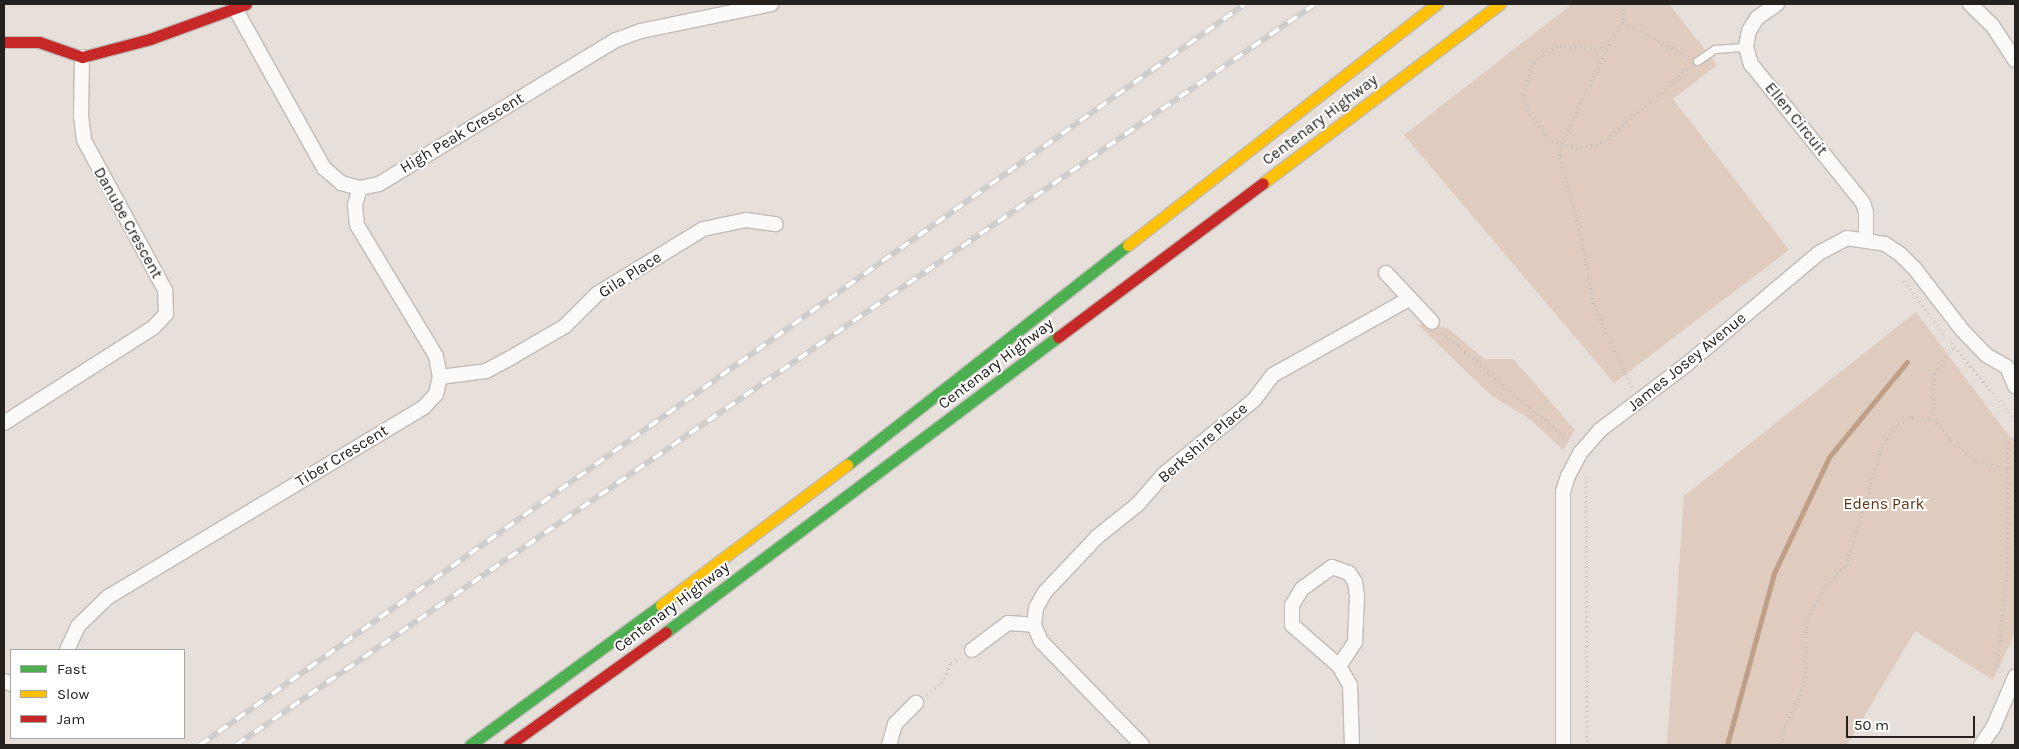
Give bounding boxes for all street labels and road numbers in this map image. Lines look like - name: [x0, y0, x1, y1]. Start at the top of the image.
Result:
- street label: Centenary Highway: [1259, 70, 1381, 170]
- street label: Ellen Circuit: [1761, 78, 1831, 160]
- street label: High Peak Crescent: [397, 88, 527, 178]
- street label: Danube Crescent: [89, 164, 167, 282]
- street label: Gila Place: [595, 248, 665, 302]
- street label: James Josey Avenue: [1624, 308, 1750, 416]
- street label: Centenary Highway: [935, 314, 1057, 414]
- street label: Berkshire Place: [1154, 399, 1252, 487]
- street label: Tiber Crescent: [292, 421, 392, 491]
- street label: Centenary Highway: [611, 557, 733, 657]

